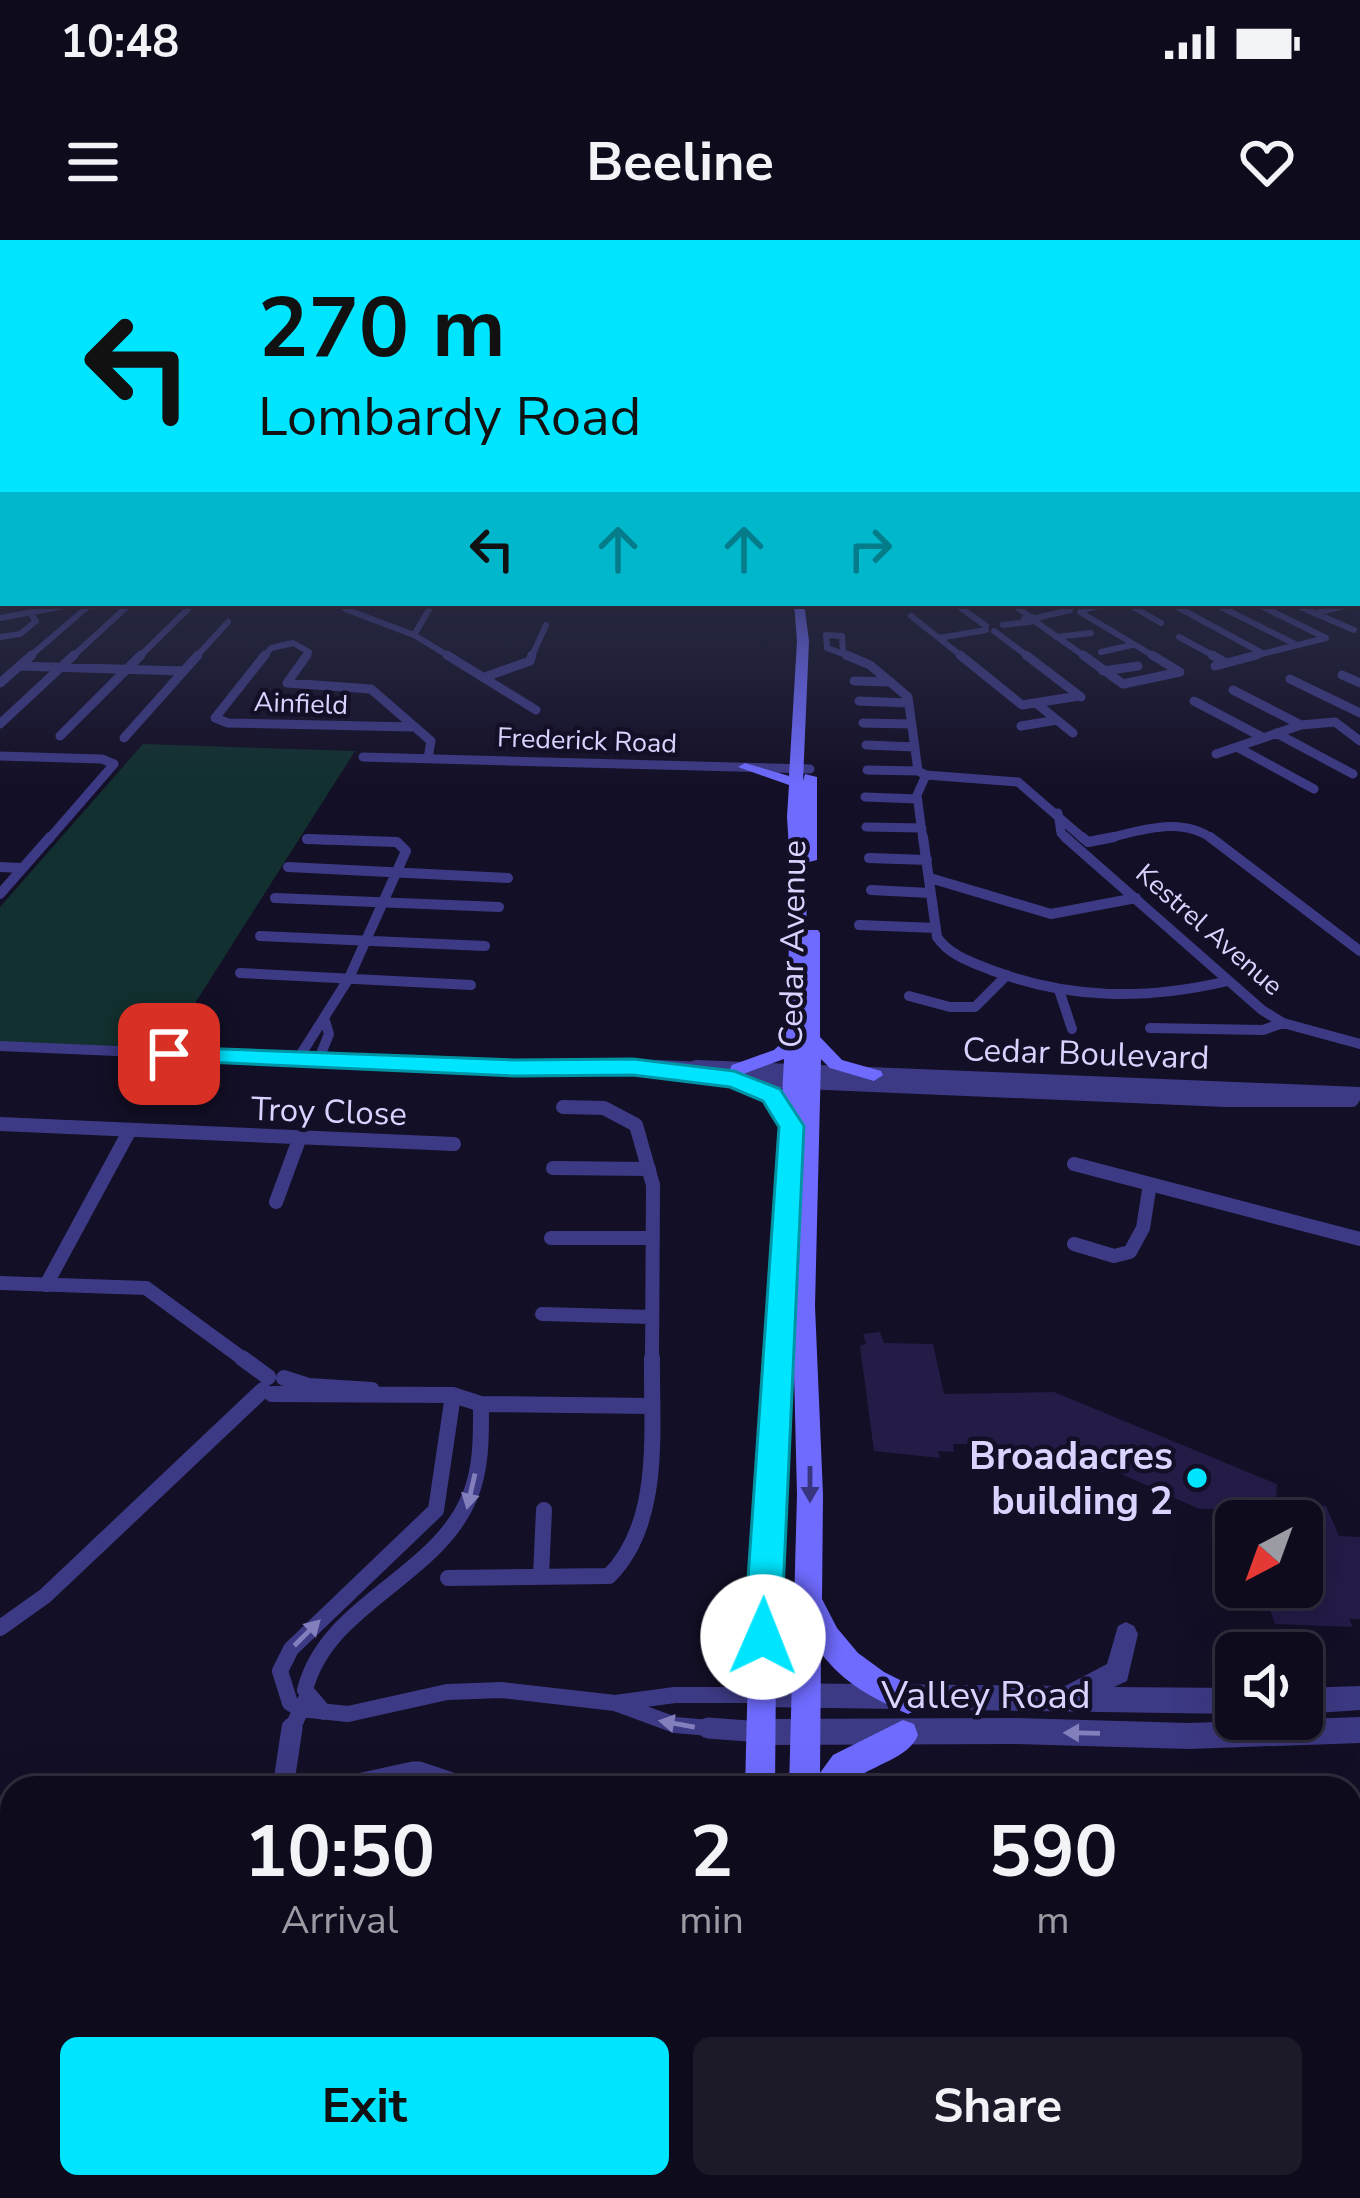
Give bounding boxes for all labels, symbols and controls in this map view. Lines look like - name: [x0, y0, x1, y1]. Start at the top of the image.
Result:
- text: 10:48: [60, 12, 179, 73]
- text: Beeline: [586, 125, 774, 199]
- icon: menu: [60, 129, 126, 195]
- icon: heart: [1234, 129, 1300, 195]
- text: 270 m: [258, 271, 506, 386]
- icon: left: [60, 288, 216, 444]
- text: Lombardy Road: [258, 380, 641, 454]
- icon: left: [459, 516, 525, 582]
- icon: ahead: [585, 516, 651, 582]
- icon: ahead: [711, 516, 777, 582]
- icon: right: [837, 516, 903, 582]
- street label: Ainfield: [253, 684, 349, 724]
- street label: Frederick Road: [496, 719, 678, 763]
- street label: Cedar Avenue: [769, 840, 817, 1048]
- street label: Kestrel Avenue: [1127, 856, 1291, 1004]
- pin: [118, 1003, 220, 1105]
- icon: arrive: [136, 1021, 202, 1087]
- street label: Cedar Boulevard: [962, 1027, 1210, 1081]
- street label: Troy Close: [250, 1087, 408, 1137]
- place label: Broadacres building 2: [969, 1430, 1173, 1528]
- marker: Broadacres building 2: [1184, 1465, 1210, 1491]
- one-way arrow: [800, 1466, 820, 1504]
- one-way arrow: [460, 1473, 479, 1511]
- north arrow: [1215, 1500, 1323, 1608]
- map controls: [1215, 1500, 1323, 1740]
- position arrow: [700, 1574, 826, 1700]
- one-way arrow: [292, 1620, 320, 1648]
- button: sound: [1215, 1632, 1323, 1740]
- street label: Valley Road: [880, 1669, 1091, 1722]
- one-way arrow: [658, 1714, 696, 1732]
- one-way arrow: [1062, 1724, 1100, 1743]
- text: 10:50: [244, 1803, 435, 1901]
- text: 2: [690, 1803, 733, 1901]
- text: 590: [988, 1803, 1118, 1901]
- text: Arrival: [281, 1894, 398, 1947]
- text: min: [679, 1894, 744, 1947]
- text: m: [1036, 1894, 1070, 1947]
- button: Exit: [60, 2037, 669, 2175]
- button: Share: [693, 2037, 1302, 2175]

